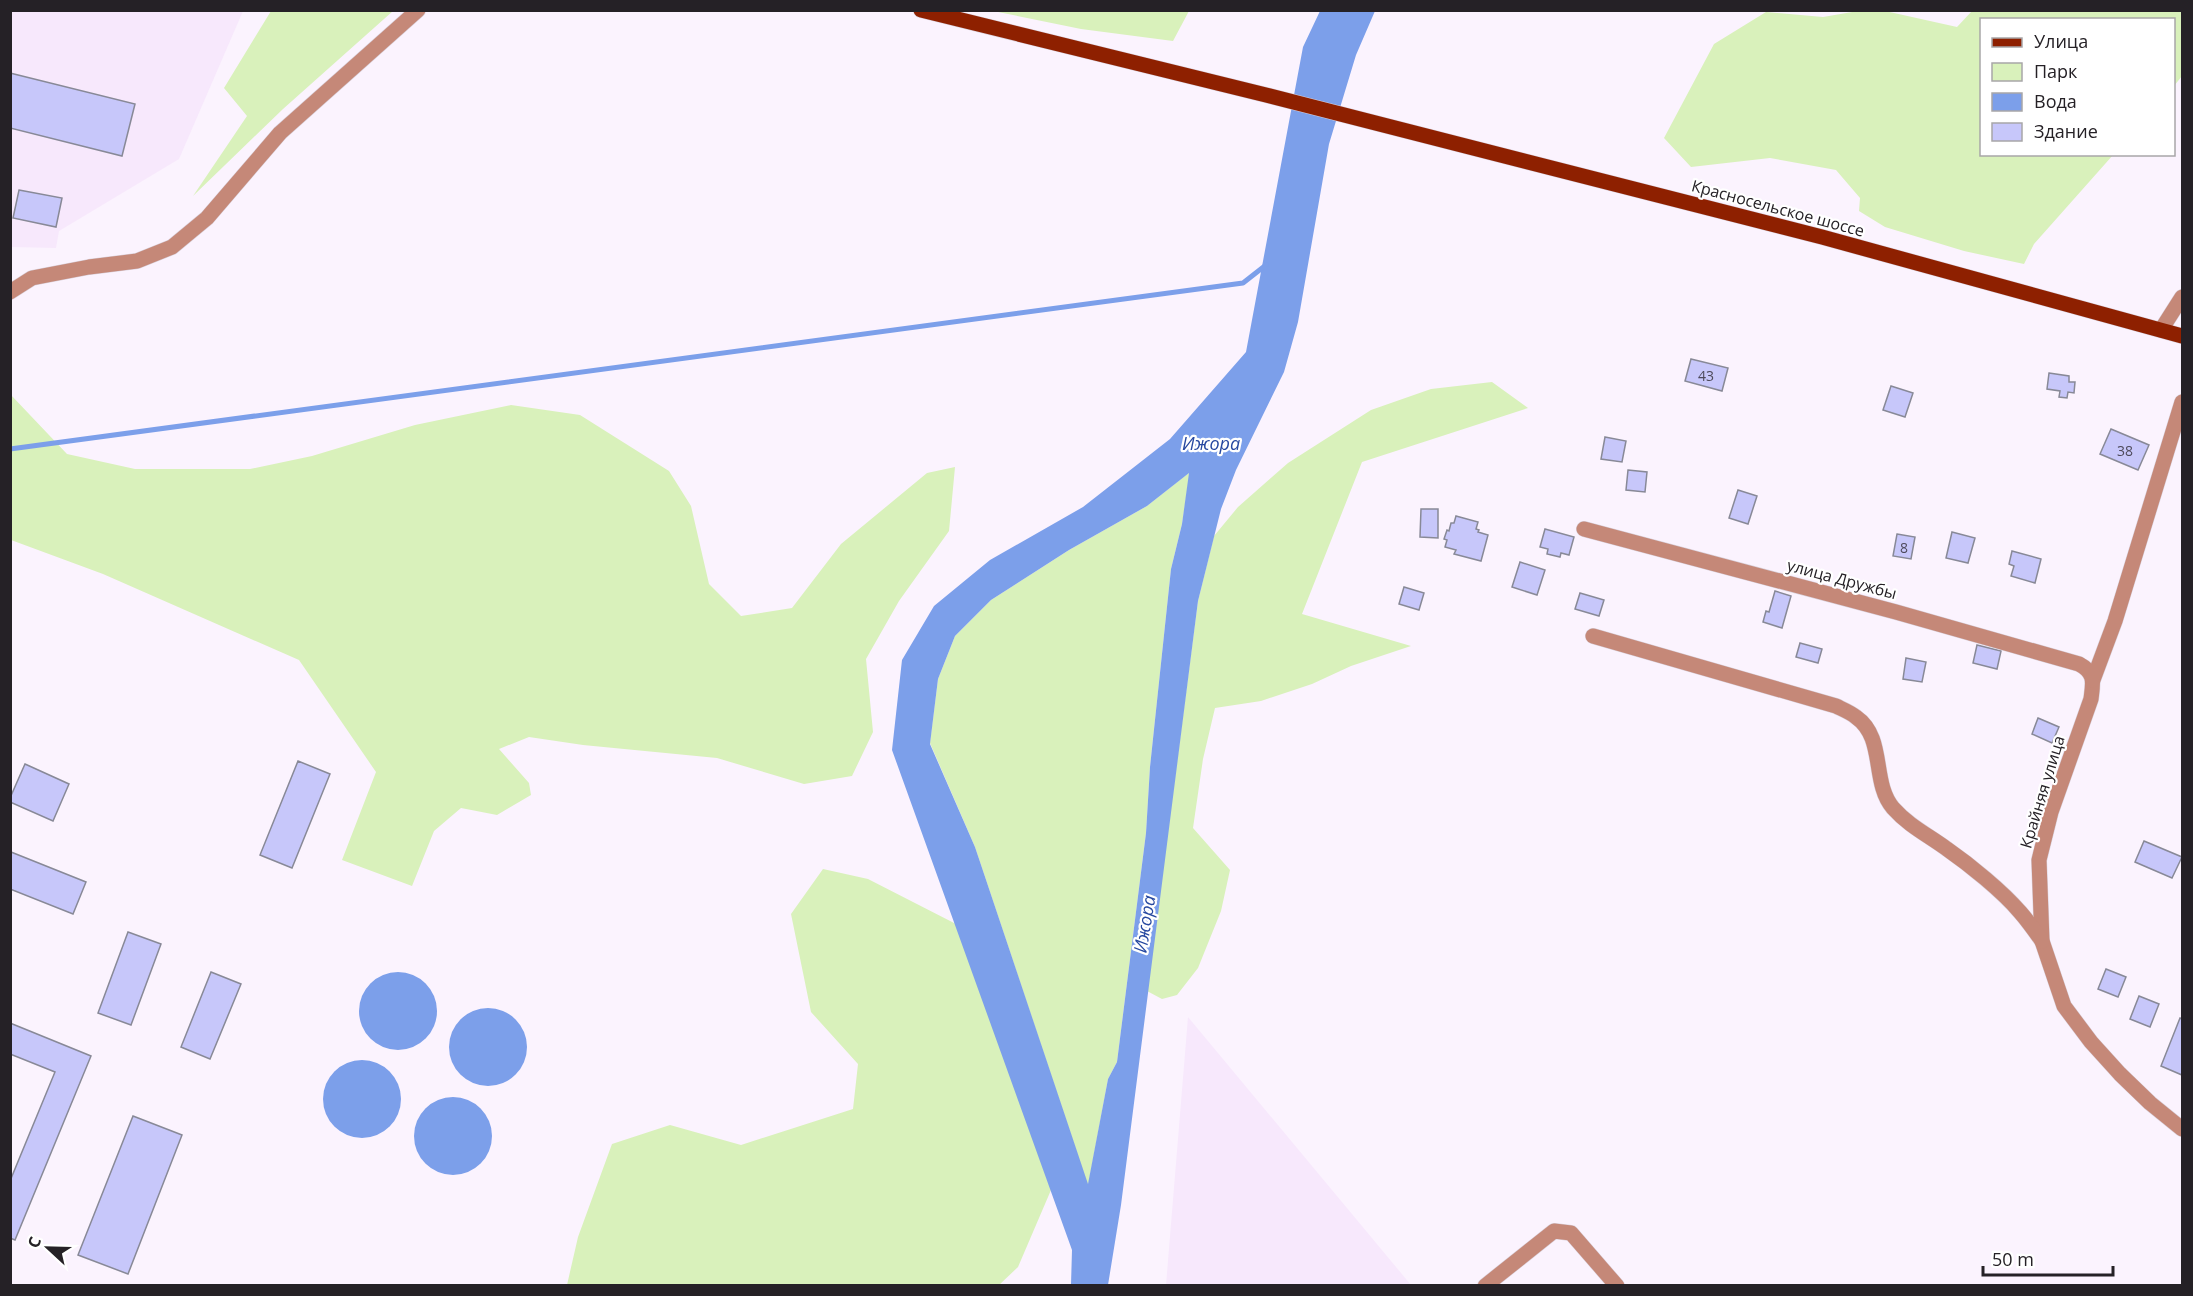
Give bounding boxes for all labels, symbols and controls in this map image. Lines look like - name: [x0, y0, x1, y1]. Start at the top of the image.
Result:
- legend: [1980, 18, 2175, 156]
- text: Улица: [2034, 29, 2088, 53]
- text: Парк: [2034, 59, 2078, 83]
- text: Вода: [2034, 89, 2077, 113]
- text: Здание: [2034, 119, 2098, 143]
- street label: Красносельское шоссе: [1689, 174, 1867, 242]
- house number: 43: [1698, 366, 1714, 385]
- water label: Ижора: [1182, 431, 1240, 455]
- house number: 38: [2117, 441, 2133, 460]
- house number: 8: [1900, 538, 1908, 557]
- street label: улица Дружбы: [1785, 554, 1899, 604]
- street label: Крайняя улица: [2014, 733, 2070, 851]
- water label: Ижора: [1128, 893, 1160, 955]
- north arrow: [18, 1218, 78, 1278]
- text: С: [22, 1234, 46, 1251]
- scale bar: [1983, 1239, 2114, 1277]
- text: 50 m: [1992, 1247, 2034, 1271]

